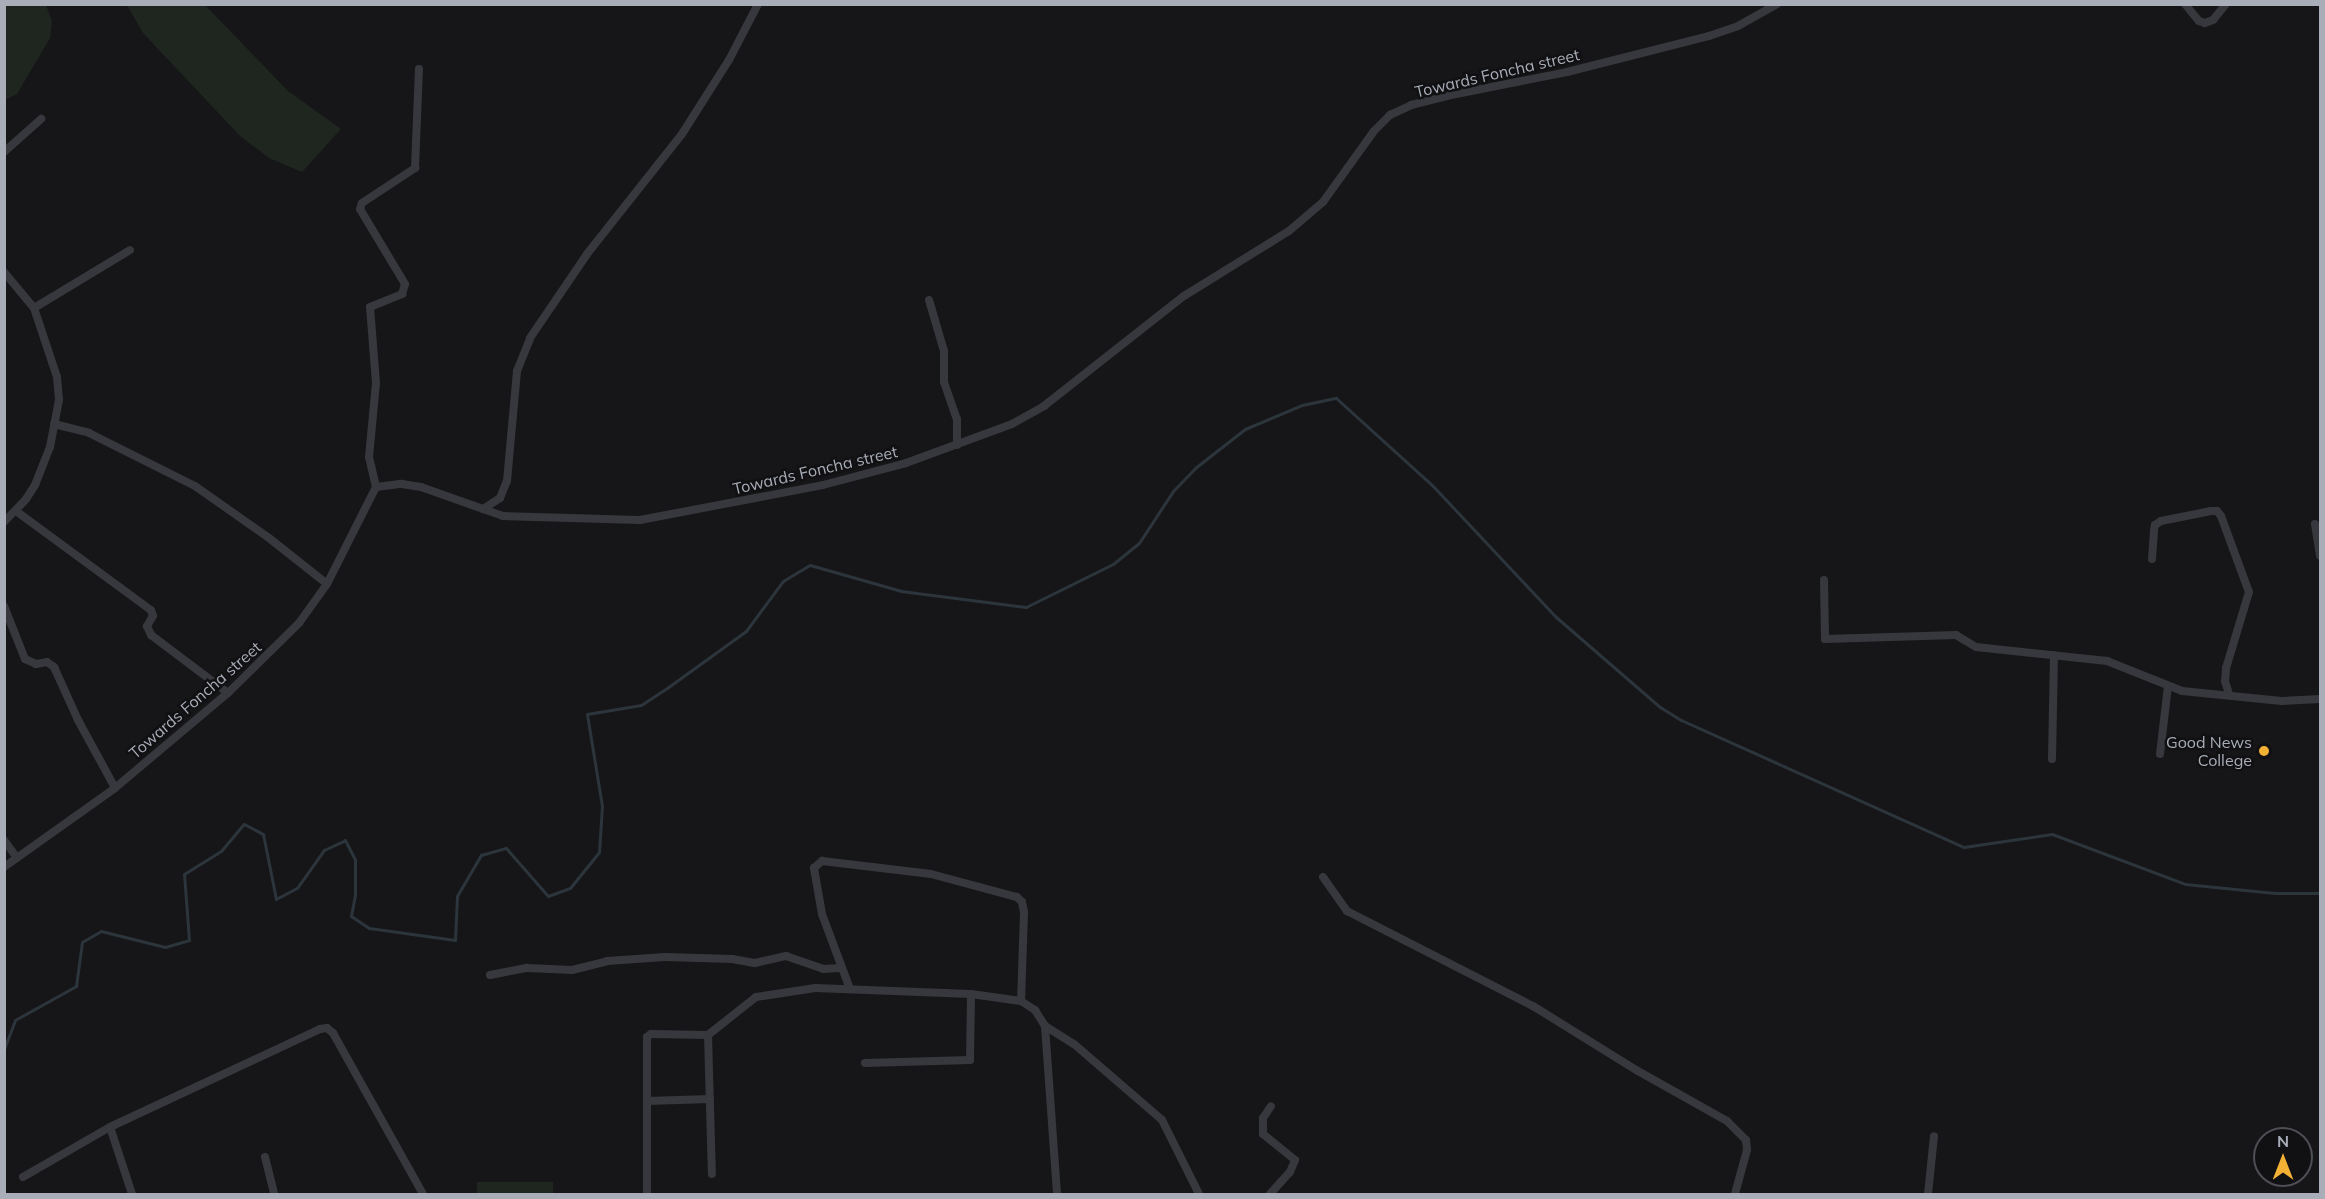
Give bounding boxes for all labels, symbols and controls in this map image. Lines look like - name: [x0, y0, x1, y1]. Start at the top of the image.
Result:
- street label: Towards Foncha street: [1413, 45, 1581, 101]
- street label: Towards Foncha street: [731, 442, 899, 498]
- street label: Towards Foncha street: [125, 637, 265, 763]
- place label: Good News College: [2166, 732, 2252, 770]
- marker: Good News College: [2257, 744, 2271, 758]
- north arrow: [2253, 1127, 2313, 1187]
- text: N: [2277, 1131, 2289, 1151]

